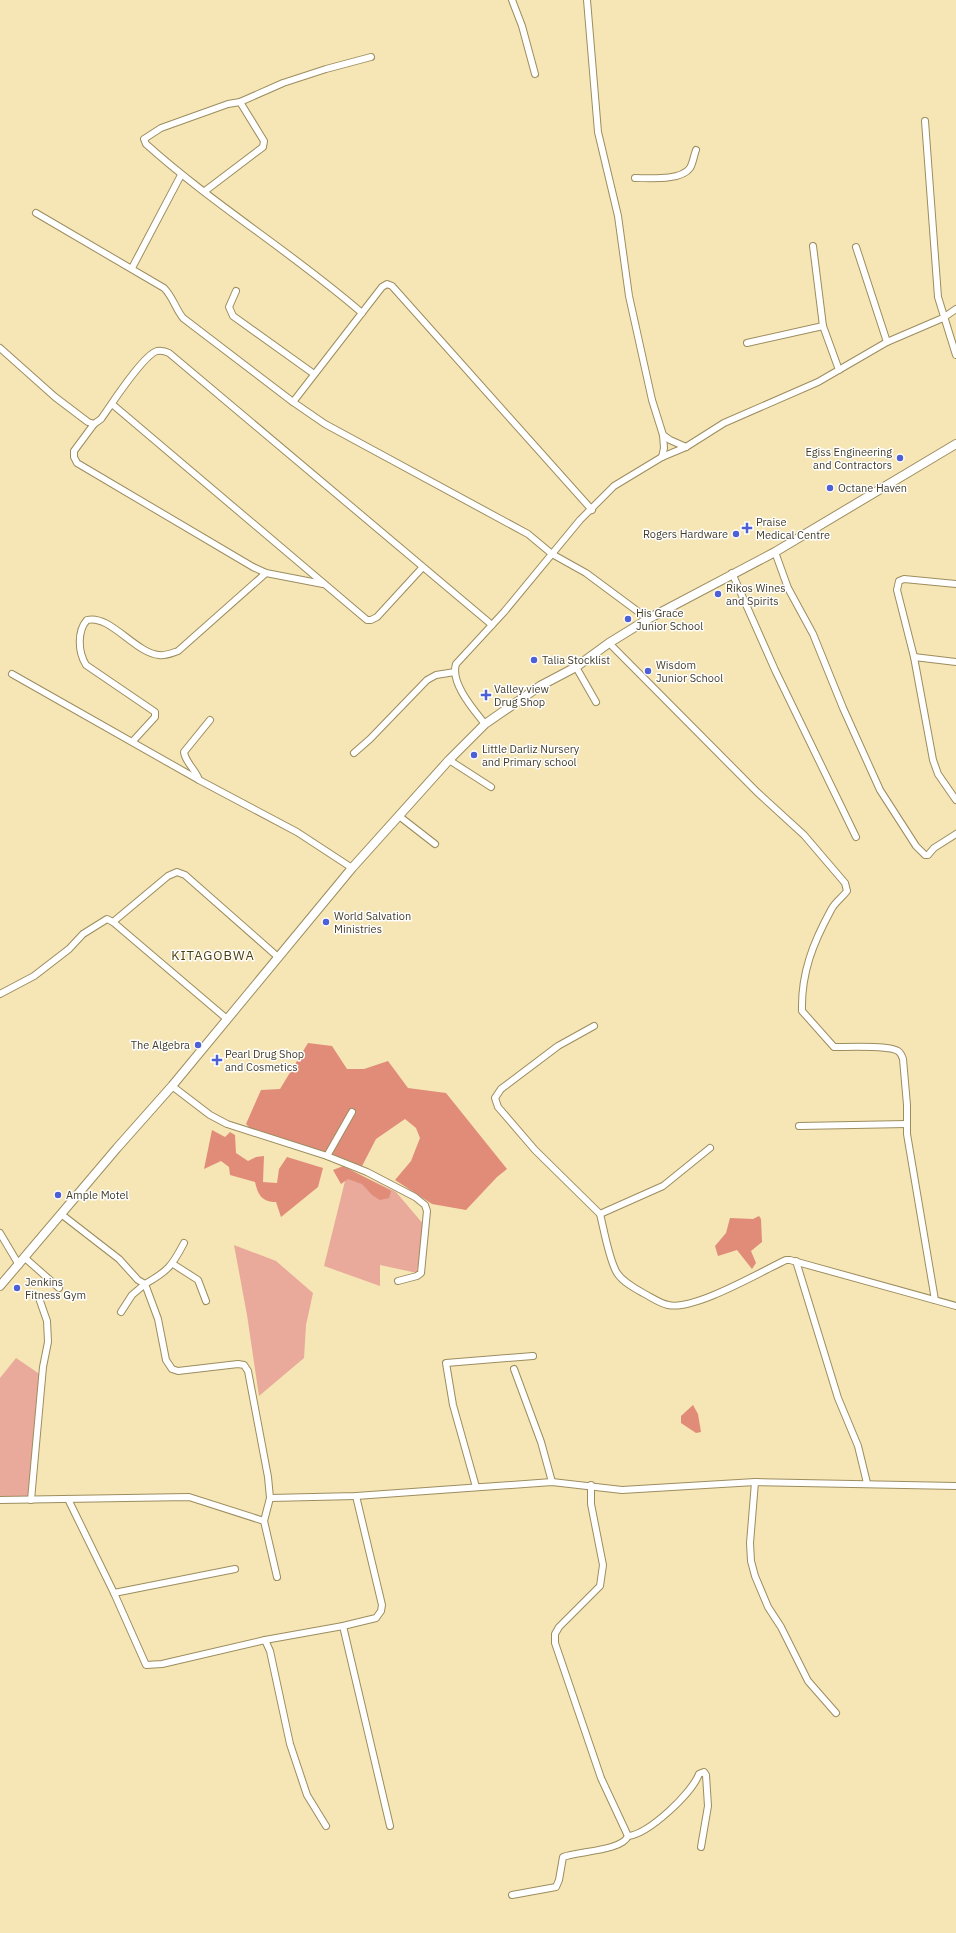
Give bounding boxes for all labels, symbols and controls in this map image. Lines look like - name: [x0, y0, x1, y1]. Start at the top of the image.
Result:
- place label: Egiss Engineering and Contractors: [805, 445, 892, 472]
- marker: Egiss Engineering and Contractors: [895, 453, 905, 463]
- place label: Octane Haven: [838, 481, 907, 495]
- marker: Octane Haven: [825, 483, 835, 493]
- place label: Praise Medical Centre: [756, 515, 830, 542]
- marker: Praise Medical Centre: [741, 522, 753, 534]
- place label: Rogers Hardware: [643, 527, 728, 541]
- marker: Rogers Hardware: [731, 529, 741, 539]
- place label: Rikos Wines and Spirits: [726, 581, 786, 608]
- marker: Rikos Wines and Spirits: [713, 589, 723, 599]
- place label: His Grace Junior School: [636, 606, 703, 633]
- marker: His Grace Junior School: [623, 614, 633, 624]
- place label: Talia Stocklist: [542, 653, 610, 667]
- marker: Talia Stocklist: [529, 655, 539, 665]
- place label: Wisdom Junior School: [656, 658, 723, 685]
- marker: Wisdom Junior School: [643, 666, 653, 676]
- place label: Valley view Drug Shop: [494, 682, 549, 709]
- marker: Valley view Drug Shop: [481, 690, 491, 700]
- place label: Little Darliz Nursery and Primary school: [482, 742, 580, 769]
- marker: Little Darliz Nursery and Primary school: [469, 750, 479, 760]
- place label: World Salvation Ministries: [334, 909, 411, 936]
- marker: World Salvation Ministries: [321, 917, 331, 927]
- district label: KITAGOBWA: [171, 947, 255, 964]
- place label: The Algebra: [131, 1038, 190, 1052]
- marker: The Algebra: [193, 1040, 203, 1050]
- place label: Pearl Drug Shop and Cosmetics: [225, 1047, 304, 1074]
- marker: Pearl Drug Shop and Cosmetics: [212, 1055, 222, 1065]
- place label: Ample Motel: [66, 1188, 129, 1202]
- marker: Ample Motel: [53, 1190, 63, 1200]
- place label: Jenkins Fitness Gym: [25, 1275, 86, 1302]
- marker: Jenkins Fitness Gym: [12, 1283, 22, 1293]

